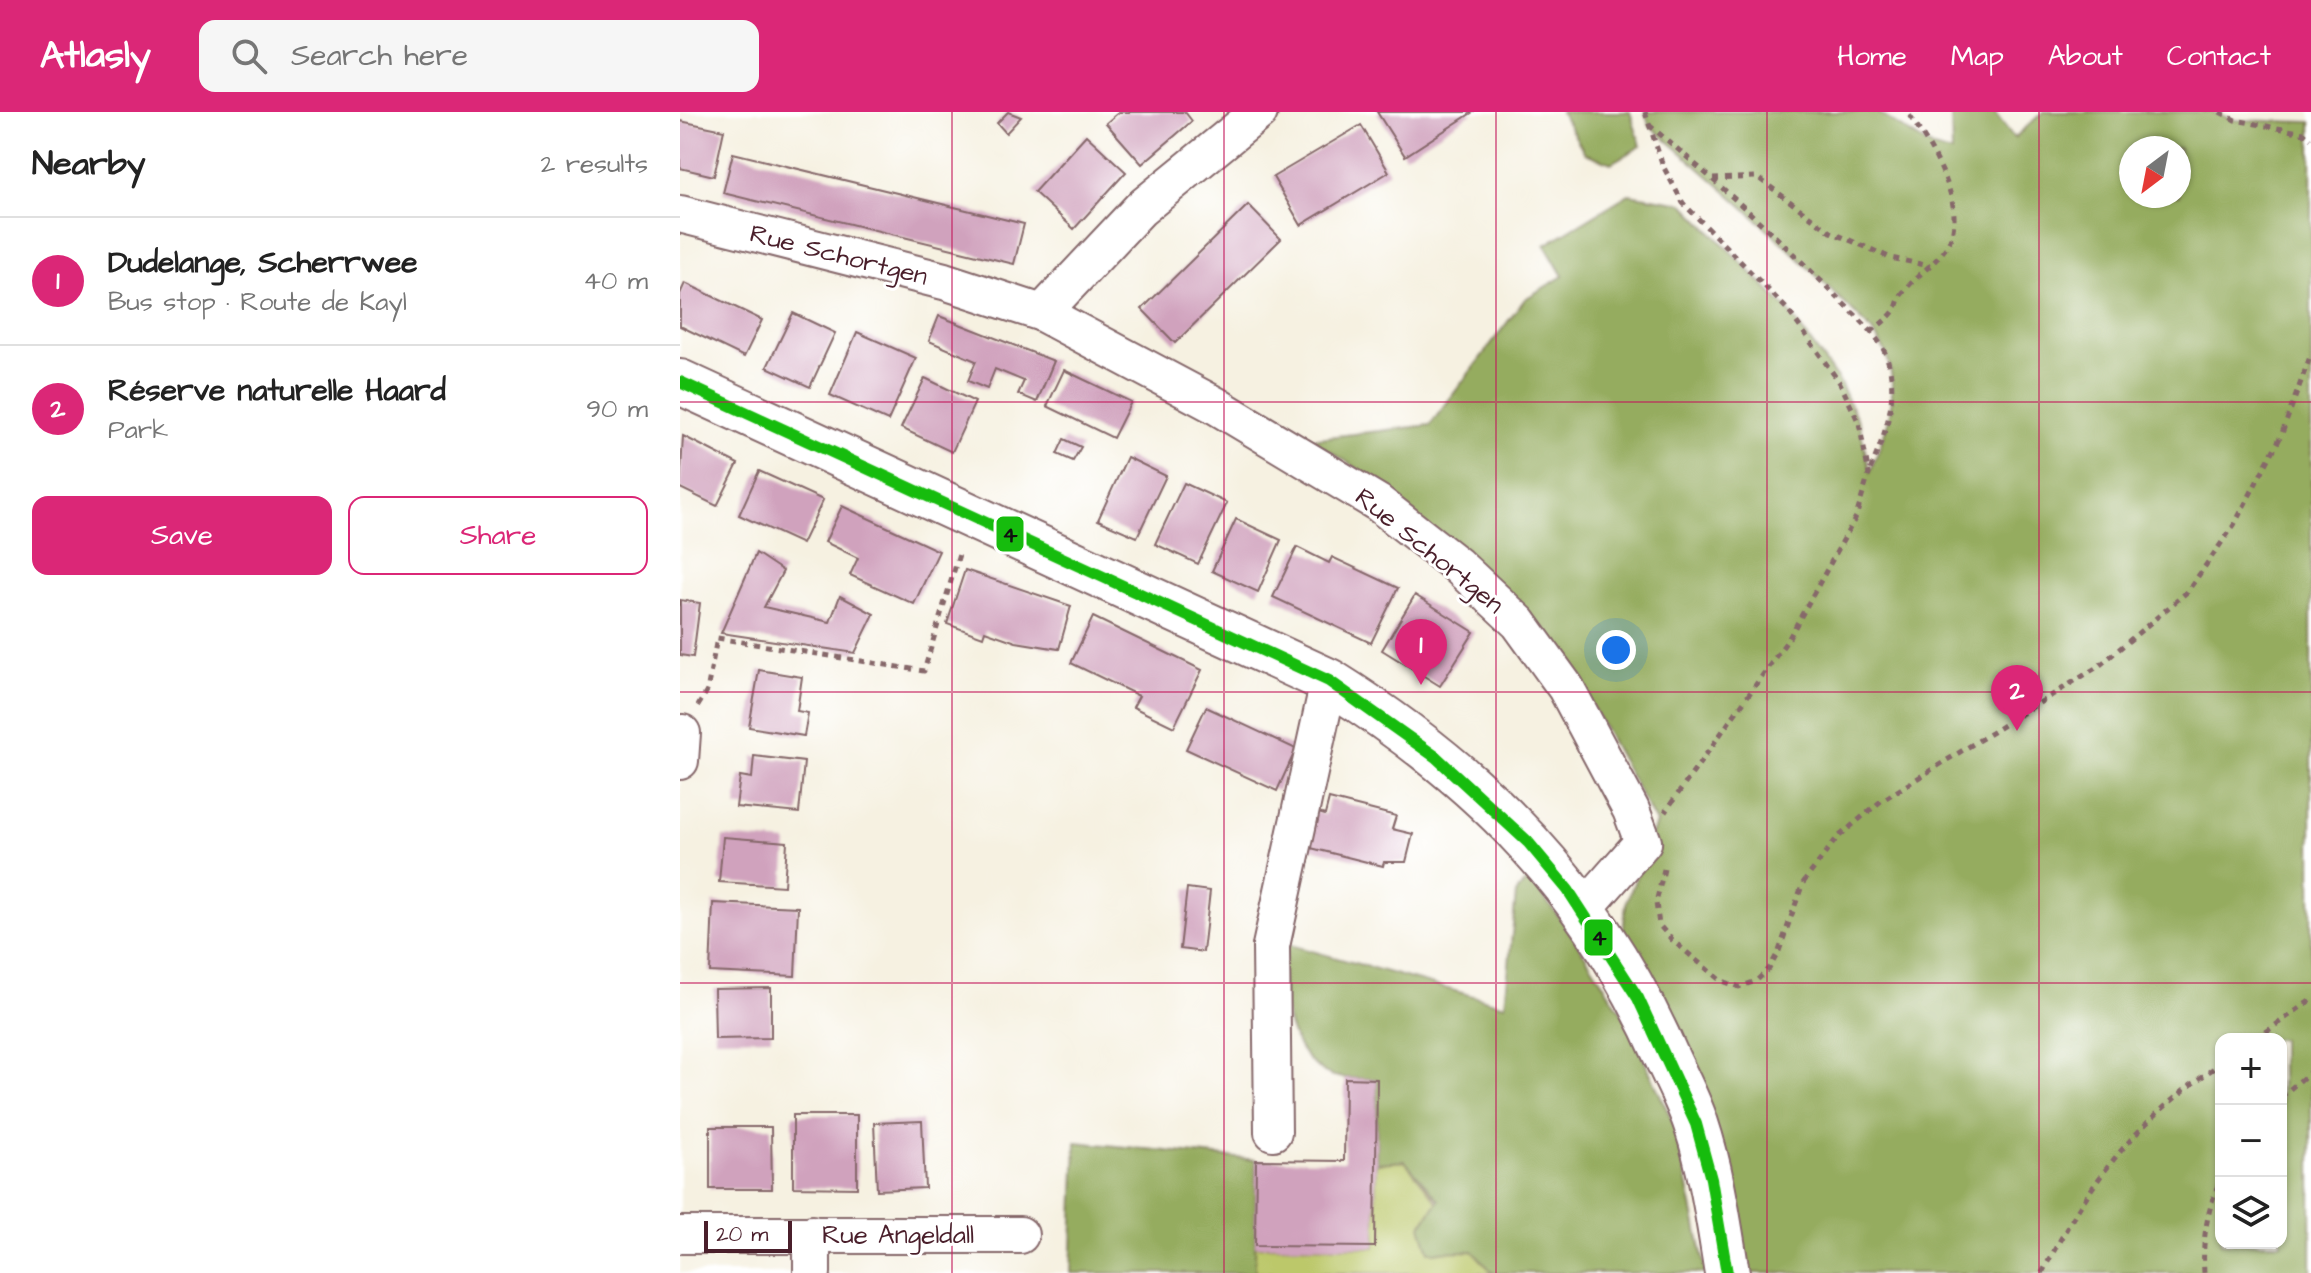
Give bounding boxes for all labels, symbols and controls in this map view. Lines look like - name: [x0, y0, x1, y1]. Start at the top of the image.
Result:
- search box: [199, 20, 759, 92]
- text: Atlasly: [40, 30, 151, 82]
- icon: search: [227, 34, 271, 78]
- text: Search here: [291, 35, 468, 77]
- text: Home: [1837, 37, 1907, 76]
- text: Map: [1951, 37, 2004, 76]
- text: About: [2048, 37, 2123, 76]
- text: Contact: [2167, 37, 2271, 76]
- north arrow: [2119, 136, 2191, 208]
- text: Nearby: [32, 140, 146, 188]
- text: 2 results: [540, 146, 648, 182]
- street label: Rue Schortgen: [746, 215, 932, 296]
- text: Dudelange, Scherrwee: [108, 242, 418, 284]
- text: 1: [56, 263, 60, 299]
- text: 40 m: [583, 263, 648, 299]
- text: Bus stop · Route de Kayl: [108, 284, 407, 320]
- text: Réserve naturelle Haard: [108, 370, 446, 412]
- text: 2: [51, 391, 65, 427]
- text: 90 m: [586, 391, 648, 427]
- text: Park: [108, 412, 168, 448]
- street label: Rue Schortgen: [1346, 479, 1511, 624]
- button: Save: [32, 496, 332, 575]
- button: Share: [348, 496, 648, 575]
- line badge: 4: [995, 515, 1025, 553]
- text: 4: [1003, 520, 1019, 551]
- pin: 1: [1395, 619, 1447, 685]
- your location: [1596, 630, 1636, 670]
- pin: 2: [1991, 665, 2043, 731]
- line badge: 4: [1583, 918, 1614, 957]
- text: 4: [1592, 923, 1608, 954]
- map controls: [2215, 1033, 2287, 1249]
- button: +: [2215, 1033, 2287, 1105]
- button: −: [2215, 1105, 2287, 1177]
- button: layers: [2215, 1177, 2287, 1249]
- scale bar: [704, 1217, 792, 1253]
- street label: Rue Angeldall: [822, 1217, 974, 1255]
- text: 20 m: [716, 1219, 768, 1250]

